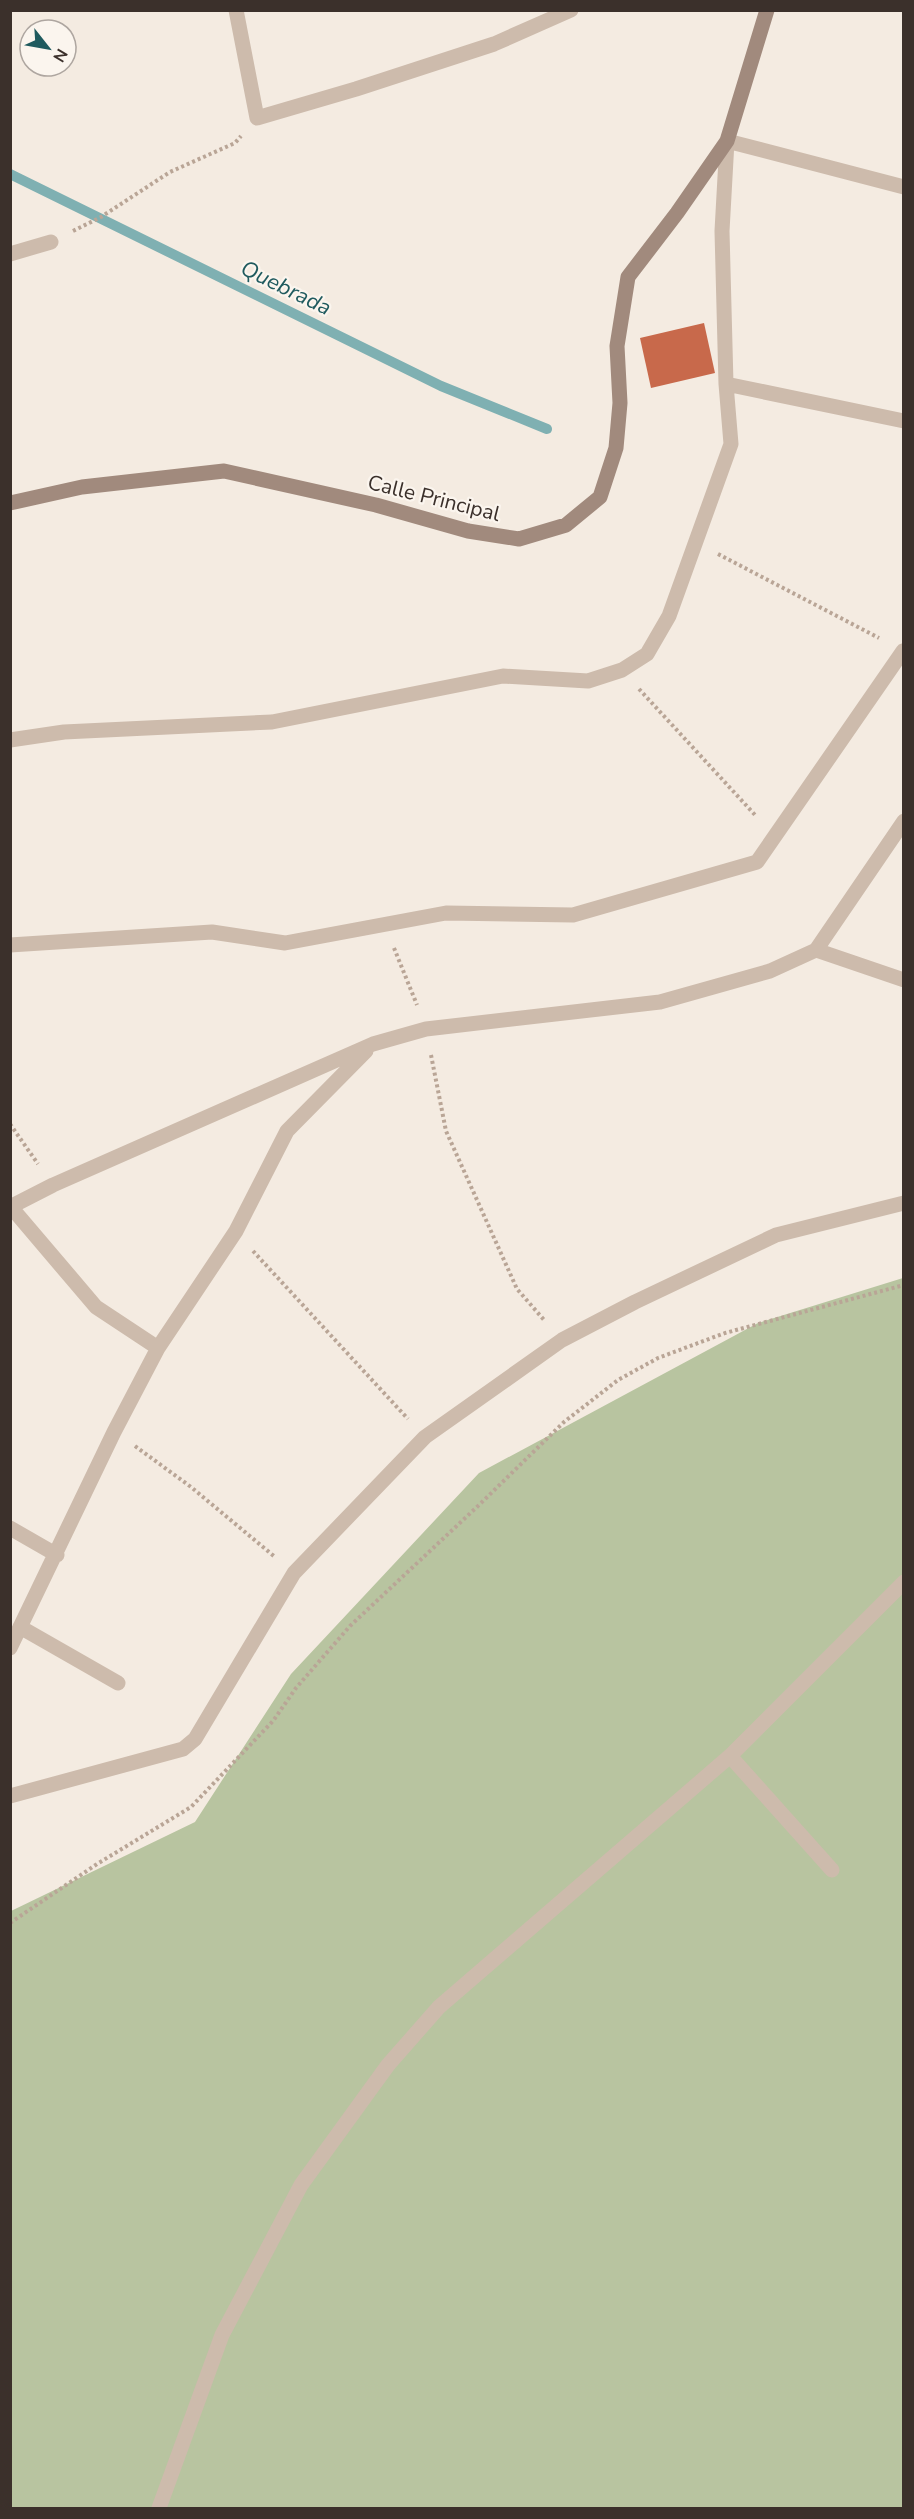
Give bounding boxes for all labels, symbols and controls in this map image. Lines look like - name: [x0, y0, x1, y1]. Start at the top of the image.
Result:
- north arrow: [18, 18, 78, 78]
- text: N: [47, 44, 73, 66]
- water label: Quebrada: [236, 253, 336, 323]
- street label: Calle Principal: [365, 468, 504, 528]

